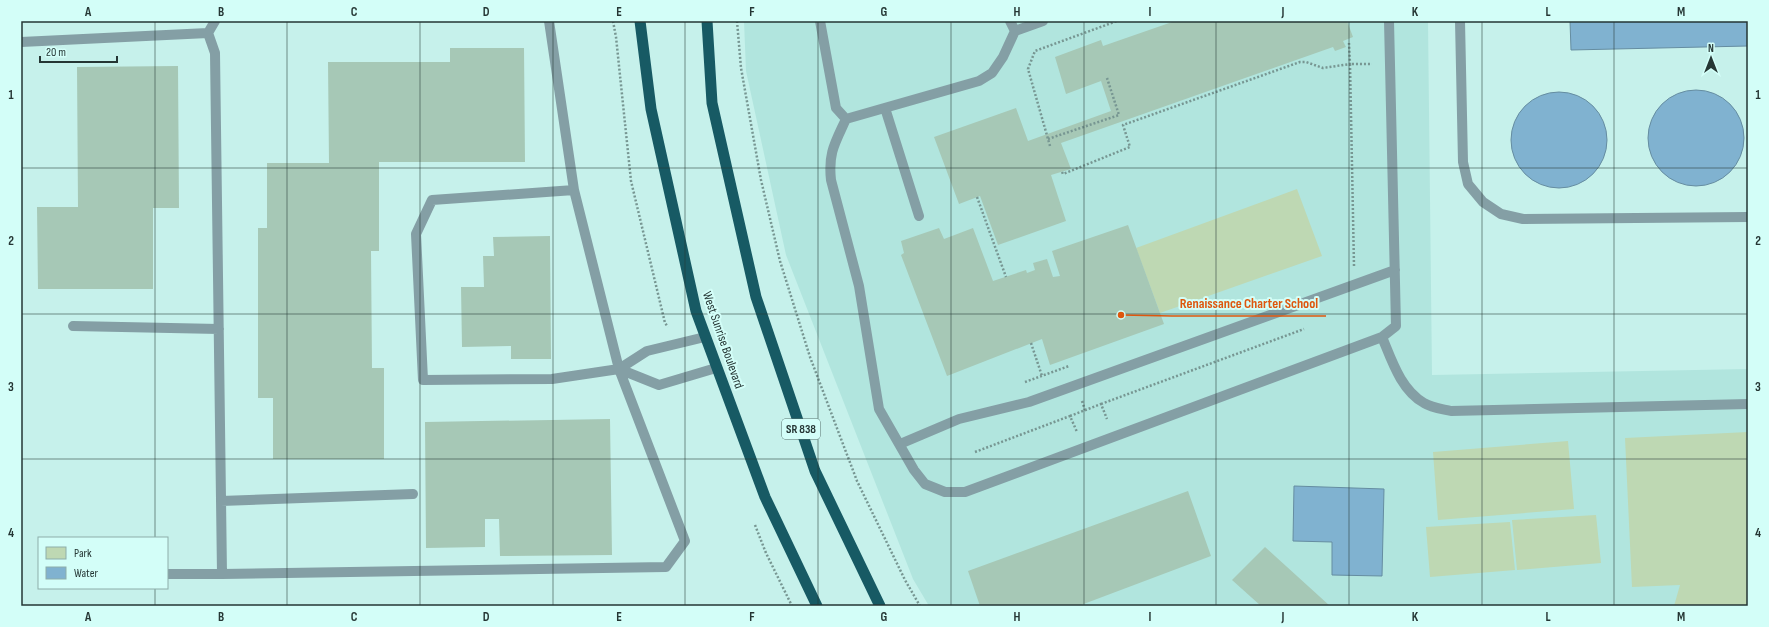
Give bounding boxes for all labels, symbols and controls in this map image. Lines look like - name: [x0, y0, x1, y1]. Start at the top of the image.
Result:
- text: A: [84, 4, 92, 20]
- text: B: [218, 4, 224, 20]
- text: C: [351, 4, 358, 20]
- text: D: [483, 4, 490, 20]
- text: E: [616, 4, 622, 20]
- text: F: [749, 4, 755, 20]
- text: G: [881, 4, 888, 20]
- text: H: [1014, 4, 1021, 20]
- text: I: [1149, 4, 1152, 20]
- text: J: [1281, 4, 1285, 20]
- text: K: [1412, 4, 1419, 20]
- text: L: [1545, 4, 1551, 20]
- text: M: [1677, 4, 1685, 20]
- scale bar: [40, 38, 117, 64]
- north arrow: [1691, 38, 1731, 78]
- text: N: [1708, 42, 1714, 55]
- text: 20 m: [46, 45, 66, 60]
- text: 1: [8, 87, 14, 103]
- text: 1: [1755, 87, 1761, 103]
- text: 2: [8, 233, 14, 249]
- text: 2: [1755, 233, 1761, 249]
- street label: West Sunrise Boulevard: [699, 289, 747, 391]
- callout: Renaissance Charter School: [1172, 290, 1326, 316]
- text: Renaissance Charter School: [1180, 295, 1318, 312]
- text: 3: [8, 379, 14, 395]
- text: 3: [1755, 379, 1761, 395]
- road number: SR 838: [782, 419, 820, 439]
- text: 4: [8, 525, 14, 541]
- text: 4: [1755, 525, 1761, 541]
- legend: [38, 537, 168, 589]
- text: Park: [74, 546, 92, 561]
- text: Water: [74, 566, 98, 581]
- text: A: [84, 609, 92, 625]
- text: B: [218, 609, 224, 625]
- text: C: [351, 609, 358, 625]
- text: D: [483, 609, 490, 625]
- text: E: [616, 609, 622, 625]
- text: F: [749, 609, 755, 625]
- text: G: [881, 609, 888, 625]
- text: H: [1014, 609, 1021, 625]
- text: I: [1149, 609, 1152, 625]
- text: J: [1281, 609, 1285, 625]
- text: K: [1412, 609, 1419, 625]
- text: L: [1545, 609, 1551, 625]
- text: M: [1677, 609, 1685, 625]

